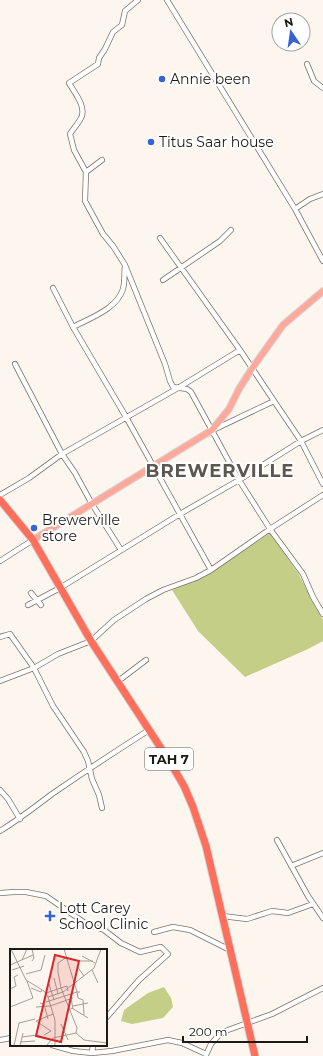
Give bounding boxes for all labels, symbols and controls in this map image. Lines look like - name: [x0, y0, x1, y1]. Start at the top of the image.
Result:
- north arrow: [271, 12, 311, 52]
- text: N: [283, 14, 295, 30]
- place label: Annie been: [170, 70, 251, 88]
- marker: Annie been: [157, 74, 167, 84]
- place label: Titus Saar house: [159, 133, 274, 151]
- marker: Titus Saar house: [146, 137, 156, 147]
- district label: BREWERVILLE: [146, 460, 294, 482]
- place label: Brewerville store: [42, 511, 120, 545]
- marker: Brewerville store: [29, 523, 39, 533]
- road number: TAH 7: [145, 748, 193, 770]
- place label: Lott Carey School Clinic: [59, 899, 149, 933]
- marker: Lott Carey School Clinic: [44, 910, 56, 922]
- inset map: [10, 949, 107, 1046]
- scale bar: [183, 1018, 307, 1044]
- text: 200 m: [189, 1024, 228, 1039]

